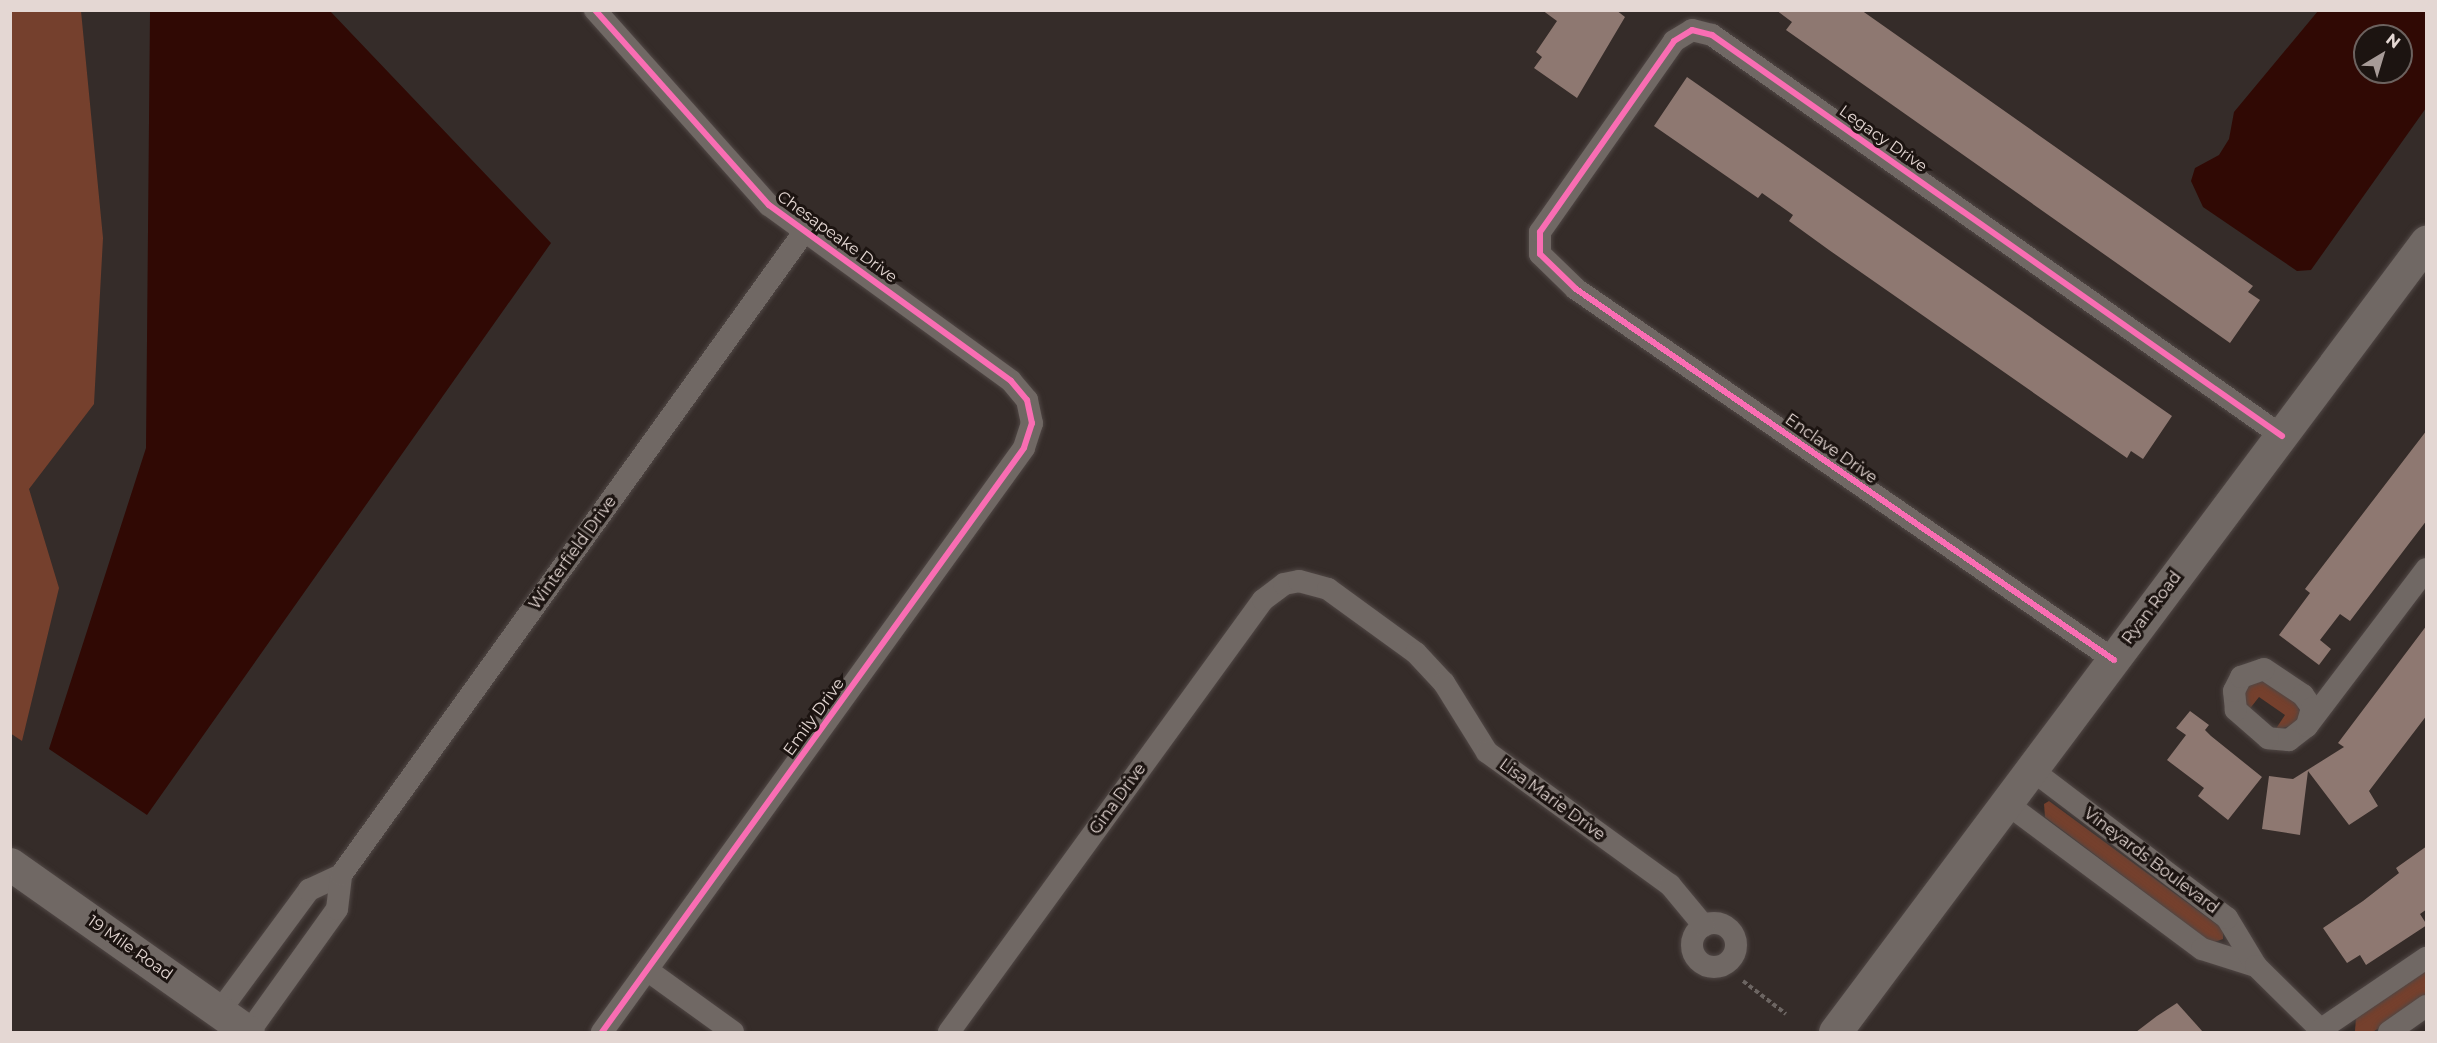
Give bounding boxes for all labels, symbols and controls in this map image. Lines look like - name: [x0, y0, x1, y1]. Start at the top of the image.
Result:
- north arrow: [2353, 24, 2413, 84]
- text: N: [2382, 30, 2404, 52]
- street label: Legacy Drive: [1835, 102, 1931, 176]
- street label: Chesapeake Drive: [773, 187, 901, 287]
- street label: Enclave Drive: [1781, 410, 1881, 488]
- street label: Winterfield Drive: [525, 492, 621, 614]
- street label: Ryan Road: [2118, 568, 2186, 648]
- street label: Emily Drive: [779, 675, 849, 759]
- street label: Lisa Marie Drive: [1495, 755, 1609, 845]
- street label: Gina Drive: [1086, 760, 1150, 838]
- street label: Vineyards Boulevard: [2080, 804, 2222, 918]
- street label: 19 Mile Road: [84, 912, 176, 984]

